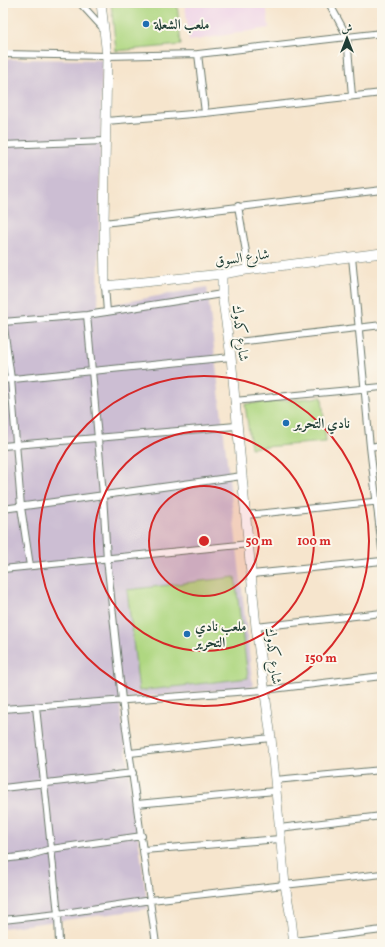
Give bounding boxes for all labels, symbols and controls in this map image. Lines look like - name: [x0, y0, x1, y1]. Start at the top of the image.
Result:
- place label: ملعب الشعلة: [153, 16, 209, 35]
- north arrow: [327, 18, 367, 58]
- marker: ملعب الشعلة: [141, 19, 151, 29]
- text: ش: [342, 22, 353, 37]
- street label: شارع السوق: [214, 245, 271, 273]
- street label: شارع كدوك: [226, 304, 252, 363]
- place label: نادي التحرير: [292, 415, 350, 435]
- marker: نادي التحرير: [281, 418, 291, 428]
- centre of rings: [197, 534, 211, 548]
- text: 50 m: [245, 534, 273, 550]
- text: 100 m: [297, 534, 331, 550]
- place label: ملعب نادي التحرير: [193, 618, 246, 653]
- street label: شارع كدوك: [259, 627, 285, 686]
- marker: ملعب نادي التحرير: [182, 629, 192, 639]
- text: 150 m: [305, 651, 337, 667]

